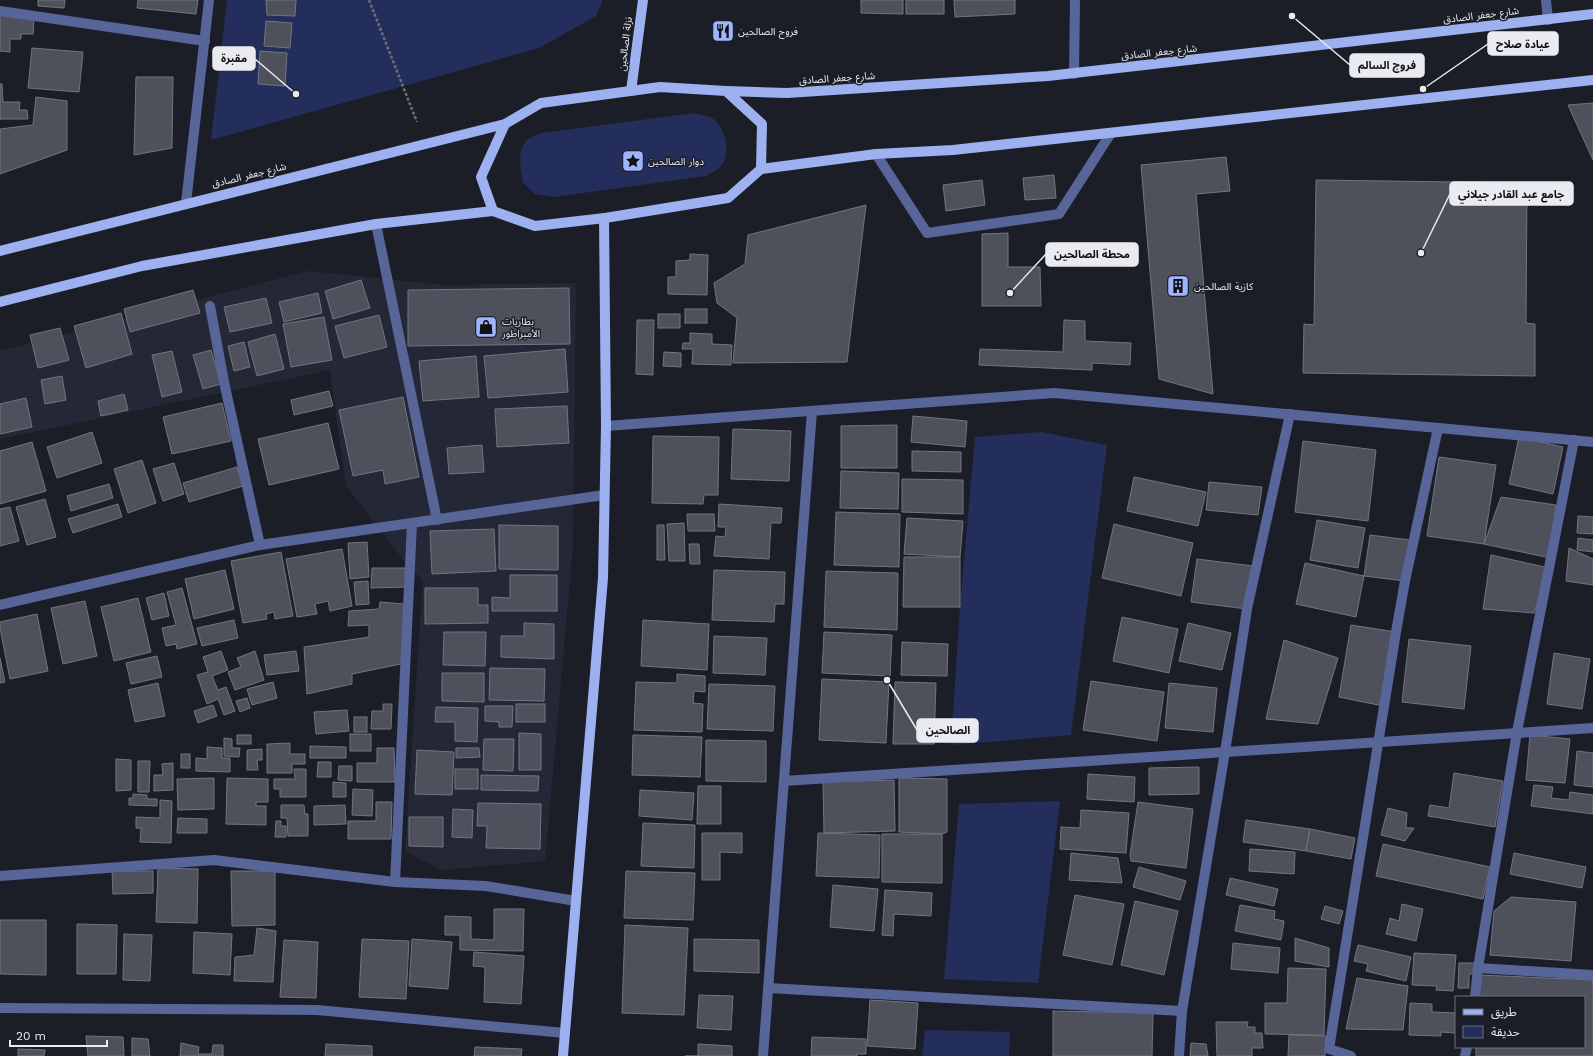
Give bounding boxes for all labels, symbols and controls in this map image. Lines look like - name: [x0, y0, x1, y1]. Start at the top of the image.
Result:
- street label: شارع جعفر الصادق: [1443, 5, 1520, 27]
- street label: نزلة الصالحين: [616, 16, 635, 72]
- restaurant icon: فروج الصالحين: [710, 18, 736, 44]
- place label: فروج الصالحين: [738, 26, 799, 39]
- callout: عيادة صلاح: [1488, 32, 1558, 55]
- text: عيادة صلاح: [1496, 38, 1550, 52]
- street label: شارع جعفر الصادق: [1121, 43, 1198, 63]
- callout: مقبرة: [213, 47, 255, 70]
- text: مقبرة: [221, 52, 247, 65]
- callout: فروج السالم: [1350, 54, 1424, 77]
- text: فروج السالم: [1358, 59, 1417, 74]
- street label: شارع جعفر الصادق: [799, 70, 876, 88]
- place icon: دوار الصالحين: [620, 148, 646, 174]
- place label: دوار الصالحين: [648, 156, 704, 168]
- street label: شارع جعفر الصادق: [211, 160, 288, 191]
- callout: جامع عبد القادر جيلاني: [1450, 182, 1573, 205]
- text: جامع عبد القادر جيلاني: [1458, 188, 1564, 204]
- callout: محطة الصالحين: [1046, 243, 1138, 266]
- text: محطة الصالحين: [1054, 248, 1130, 261]
- building icon: كازية الصالحين: [1165, 273, 1191, 299]
- place label: كازية الصالحين: [1194, 281, 1254, 293]
- shop icon: بطاريات الأمبراطور: [473, 314, 499, 340]
- place label: بطاريات الأمبراطور: [501, 316, 540, 340]
- callout: الصالحين: [917, 719, 978, 742]
- text: الصالحين: [926, 724, 970, 737]
- legend: [1455, 996, 1585, 1048]
- text: طريق: [1491, 1005, 1517, 1020]
- scale bar: [10, 1022, 107, 1048]
- text: حديقة: [1491, 1025, 1520, 1039]
- text: 20 m: [16, 1029, 46, 1043]

